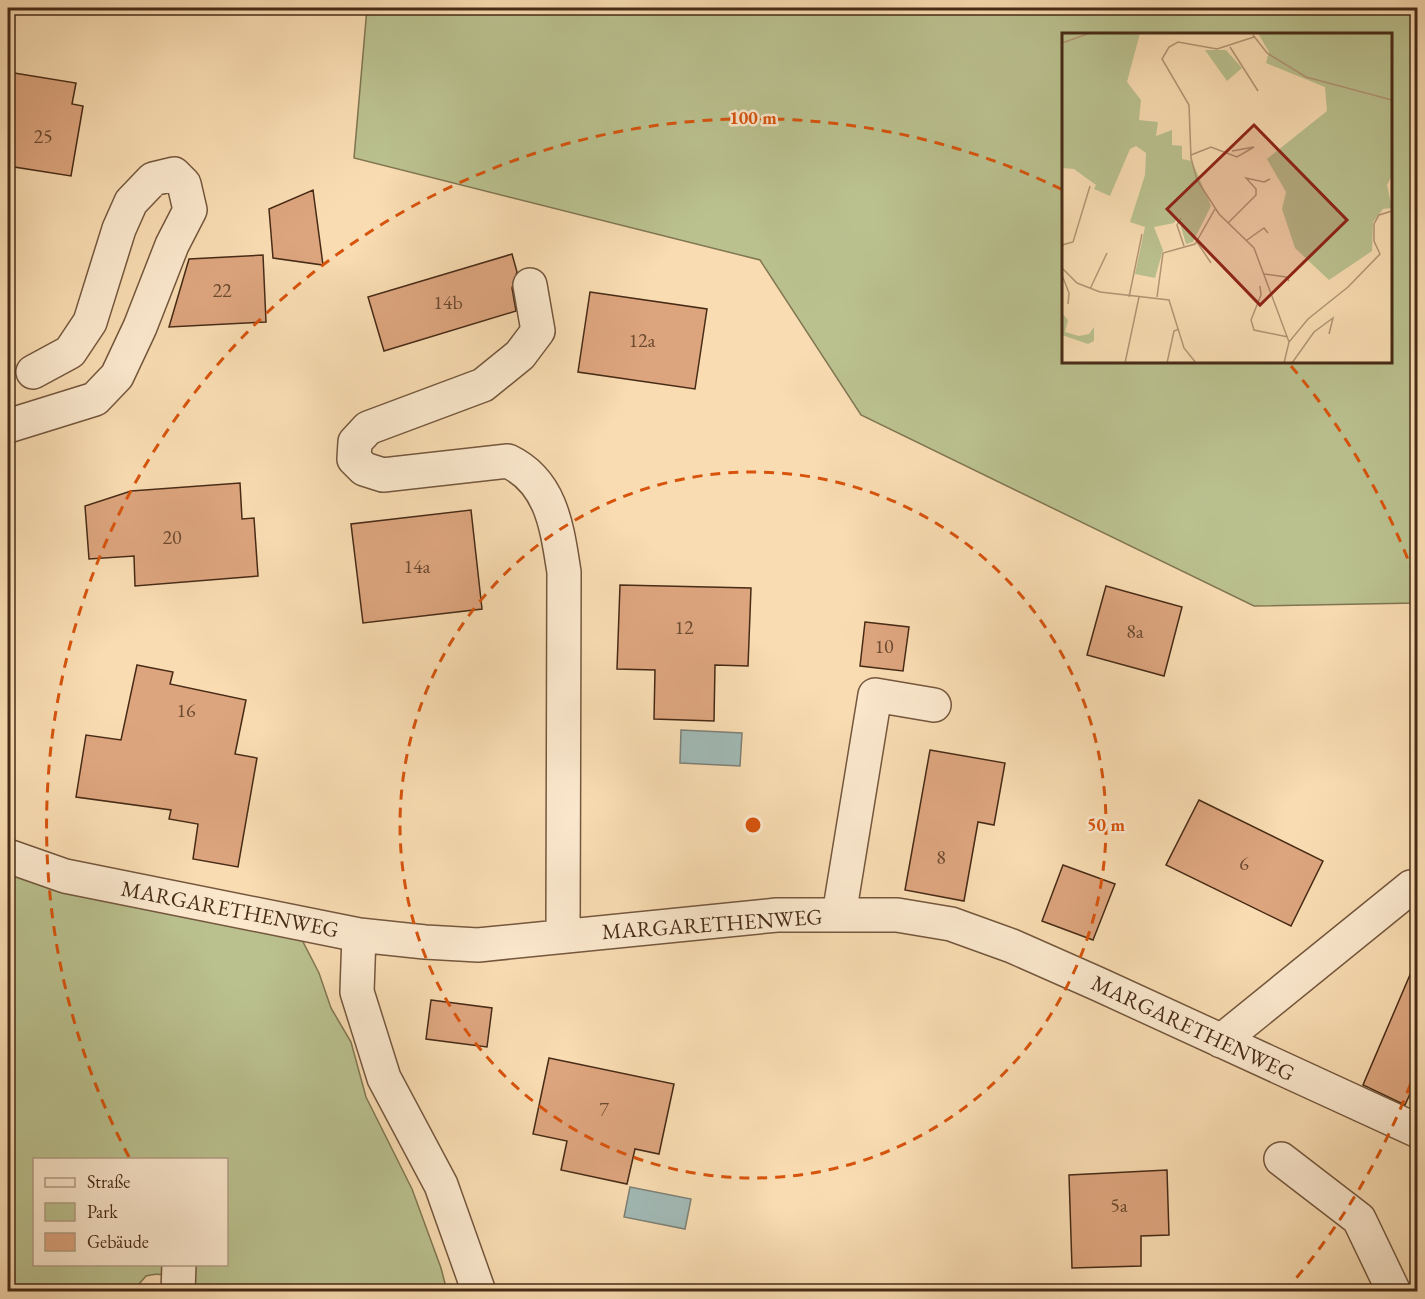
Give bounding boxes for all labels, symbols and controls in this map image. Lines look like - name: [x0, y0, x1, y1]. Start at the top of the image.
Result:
- inset map: [1062, 33, 1392, 363]
- text: 100 m: [729, 106, 777, 129]
- house number: 25: [33, 123, 53, 149]
- house number: 22: [212, 277, 232, 303]
- house number: 14b: [433, 289, 463, 315]
- house number: 12a: [628, 327, 656, 353]
- house number: 20: [162, 524, 182, 550]
- house number: 14a: [403, 553, 431, 579]
- house number: 12: [674, 614, 694, 640]
- house number: 8a: [1126, 618, 1144, 644]
- house number: 10: [874, 633, 894, 659]
- house number: 16: [176, 697, 196, 723]
- text: 50 m: [1087, 813, 1125, 836]
- centre of rings: [743, 815, 763, 835]
- house number: 8: [936, 844, 946, 870]
- house number: 6: [1239, 850, 1249, 876]
- street label: MARGARETHENWEG: [119, 874, 341, 944]
- street label: MARGARETHENWEG: [601, 902, 823, 946]
- street label: MARGARETHENWEG: [1087, 968, 1299, 1088]
- house number: 7: [599, 1096, 609, 1122]
- legend: [33, 1158, 228, 1266]
- text: Straße: [87, 1170, 130, 1193]
- house number: 5a: [1110, 1192, 1128, 1218]
- text: Park: [87, 1200, 118, 1223]
- text: Gebäude: [87, 1230, 149, 1253]

